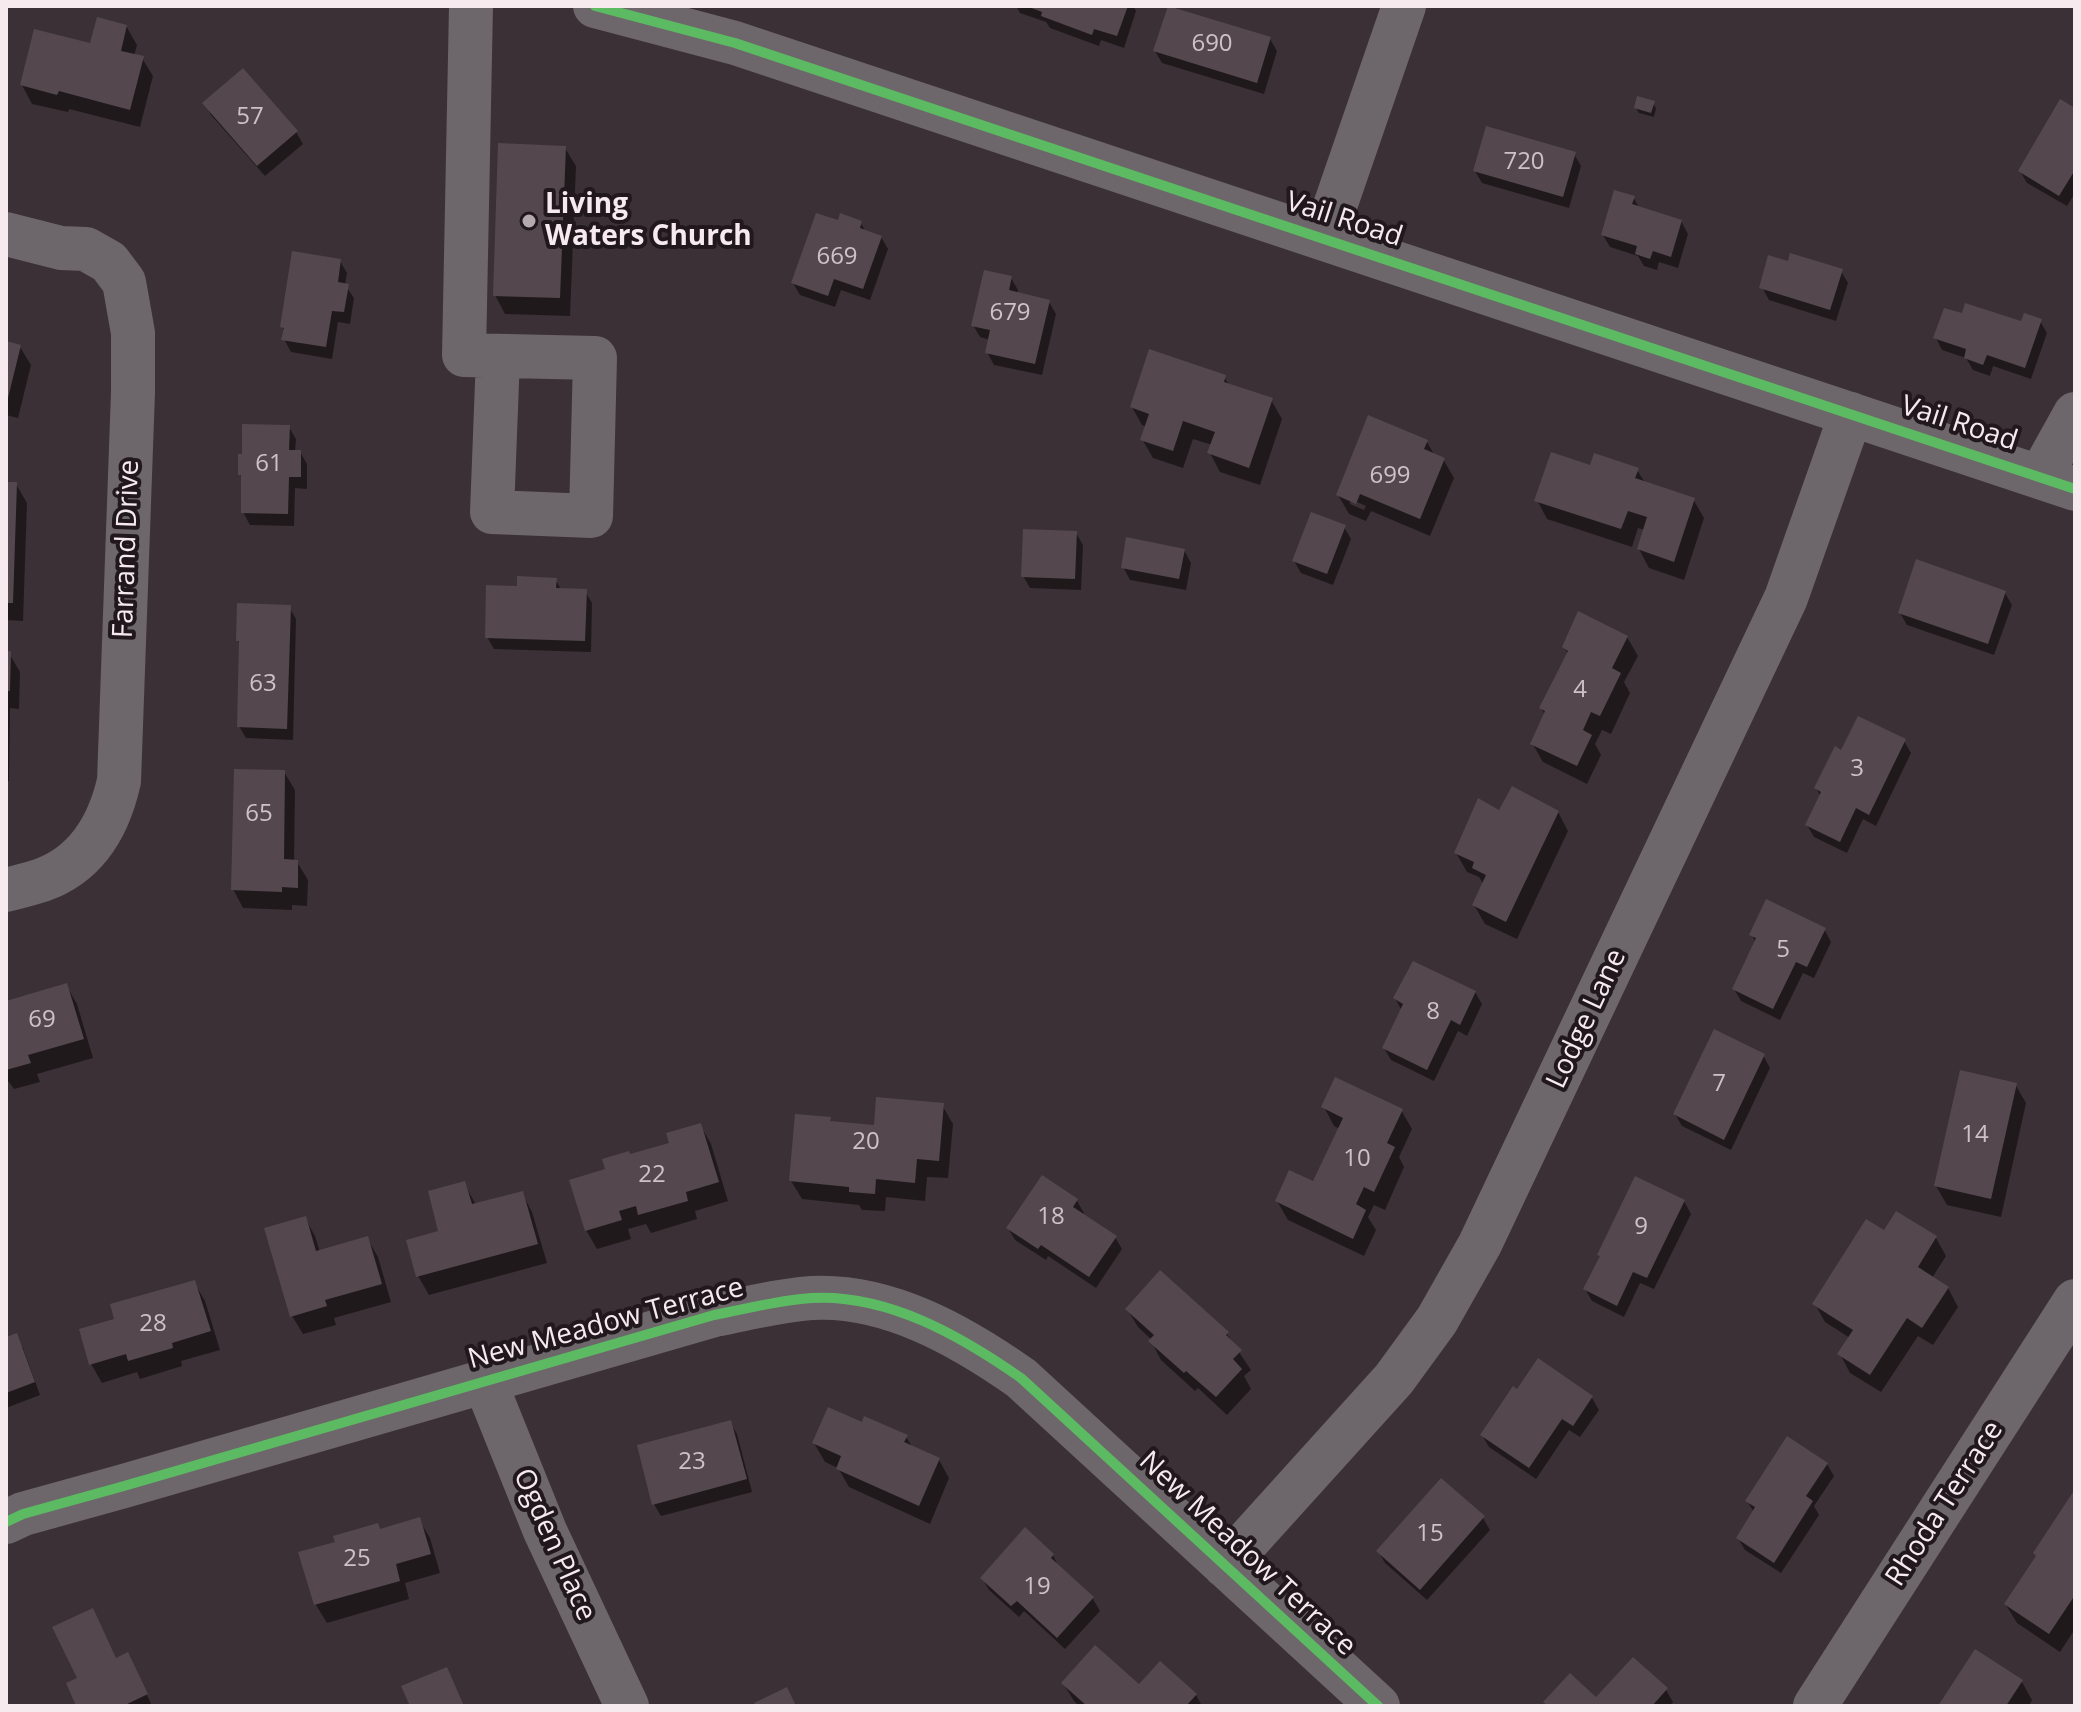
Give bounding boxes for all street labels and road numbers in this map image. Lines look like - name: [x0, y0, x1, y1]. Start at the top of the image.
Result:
- street label: Vail Road: [1282, 185, 1406, 255]
- street label: Vail Road: [1897, 389, 2021, 459]
- street label: Farrand Drive: [107, 459, 147, 639]
- street label: Lodge Lane: [1540, 944, 1634, 1094]
- street label: New Meadow Terrace: [465, 1271, 747, 1377]
- street label: Rhoda Terrace: [1879, 1415, 2011, 1593]
- street label: New Meadow Terrace: [1132, 1445, 1362, 1663]
- street label: Ogden Place: [506, 1464, 602, 1626]

